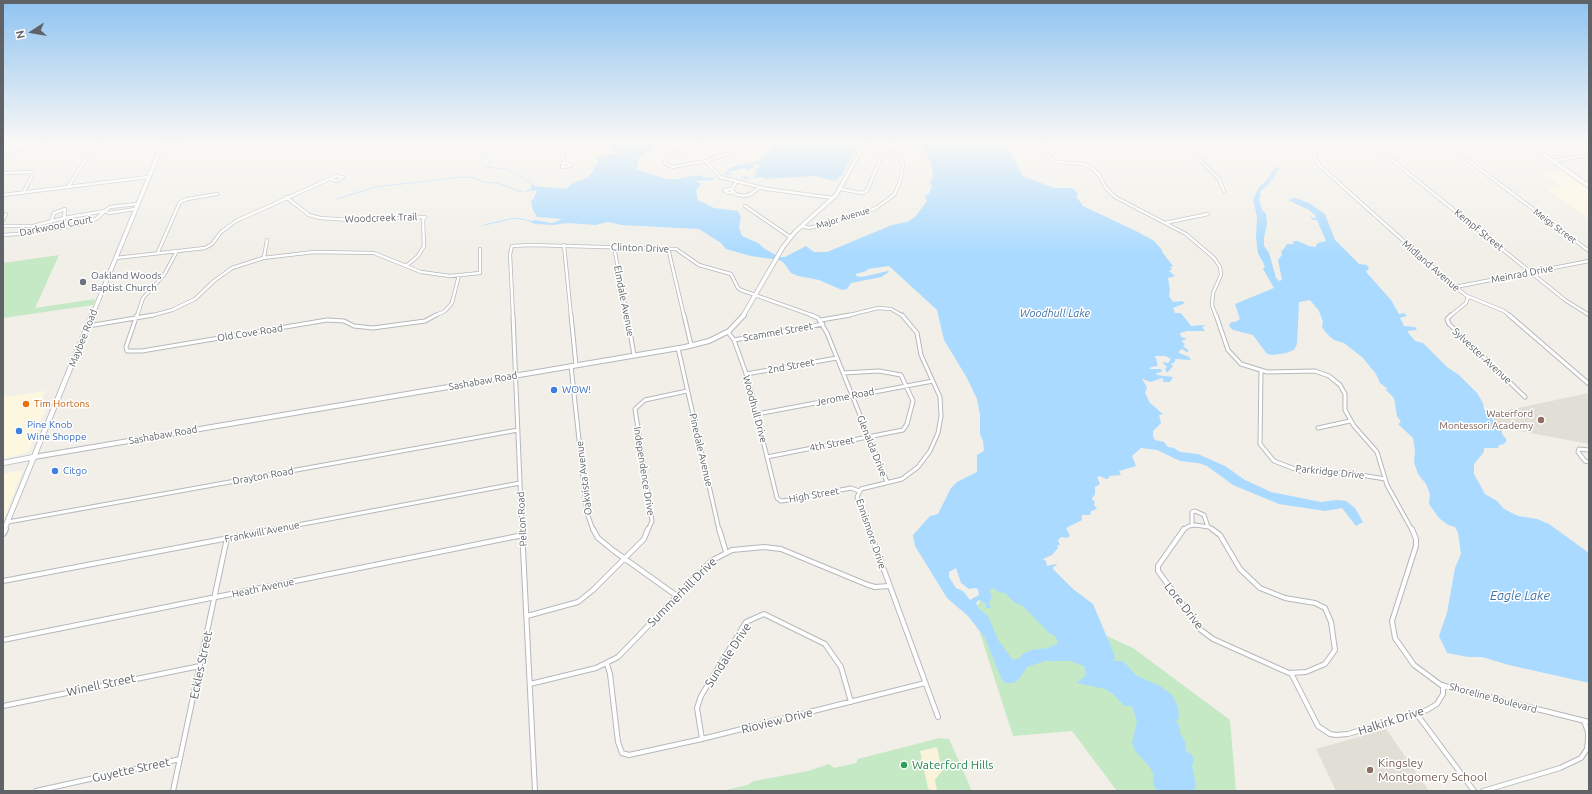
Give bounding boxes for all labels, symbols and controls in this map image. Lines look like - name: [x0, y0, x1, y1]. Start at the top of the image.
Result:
- north arrow: [12, 12, 52, 52]
- text: N: [14, 29, 27, 40]
- street label: Major Avenue: [815, 205, 871, 231]
- street label: Kempf Street: [1452, 206, 1506, 254]
- street label: Meigs Street: [1531, 206, 1579, 246]
- street label: Woodcreek Trail: [344, 211, 418, 225]
- street label: Darkwood Court: [19, 213, 93, 239]
- street label: Midland Avenue: [1400, 238, 1462, 294]
- street label: Clinton Drive: [611, 241, 669, 255]
- street label: Meinrad Drive: [1490, 262, 1554, 286]
- street label: Elmdale Avenue: [611, 265, 637, 337]
- place label: Oakland Woods Baptist Church: [91, 270, 162, 294]
- marker: Oakland Woods Baptist Church: [78, 277, 88, 287]
- water label: Woodhull Lake: [1020, 306, 1090, 320]
- street label: Maybee Road: [66, 308, 100, 368]
- street label: Scammel Street: [742, 320, 814, 344]
- street label: Old Cove Road: [216, 322, 284, 344]
- street label: Sylvester Avenue: [1450, 326, 1514, 386]
- street label: 2nd Street: [767, 356, 815, 376]
- street label: Sashabaw Road: [448, 369, 518, 393]
- street label: Woodhull Drive: [740, 374, 770, 444]
- place label: WOW!: [562, 384, 591, 396]
- marker: WOW!: [549, 385, 559, 395]
- street label: Jerome Road: [815, 385, 875, 409]
- place label: Tim Hortons: [34, 398, 90, 410]
- marker: Tim Hortons: [21, 399, 31, 409]
- place label: Waterford Montessori Academy: [1439, 408, 1533, 432]
- street label: Pinedale Avenue: [687, 412, 715, 488]
- street label: Glenalda Drive: [854, 414, 890, 478]
- marker: Waterford Montessori Academy: [1536, 415, 1546, 425]
- place label: Pine Knob Wine Shoppe: [27, 419, 86, 442]
- street label: Sashabaw Road: [128, 423, 198, 447]
- marker: Pine Knob Wine Shoppe: [14, 426, 24, 436]
- street label: Independence Drive: [631, 426, 657, 516]
- street label: 4th Street: [809, 434, 855, 454]
- street label: Oakvista Avenue: [573, 440, 595, 516]
- street label: Parkridge Drive: [1295, 462, 1365, 482]
- place label: Citgo: [63, 465, 87, 477]
- street label: Drayton Road: [232, 465, 294, 487]
- marker: Citgo: [50, 466, 60, 476]
- street label: High Street: [788, 485, 840, 505]
- street label: Pelton Road: [515, 491, 529, 547]
- street label: Ennismore Drive: [853, 497, 889, 571]
- street label: Frankwill Avenue: [223, 519, 301, 545]
- street label: Summerhill Drive: [644, 554, 720, 630]
- street label: Heath Avenue: [231, 576, 295, 600]
- street label: Lore Drive: [1161, 580, 1207, 632]
- water label: Eagle Lake: [1490, 588, 1550, 604]
- street label: Sundale Drive: [702, 620, 754, 690]
- street label: Eckles Street: [187, 629, 215, 701]
- street label: Winell Street: [65, 671, 137, 699]
- street label: Shoreline Boulevard: [1448, 681, 1538, 715]
- street label: Halkirk Drive: [1356, 704, 1426, 738]
- street label: Rioview Drive: [740, 705, 814, 737]
- street label: Guyette Street: [91, 755, 171, 785]
- place label: Kingsley Montgomery School: [1378, 756, 1487, 784]
- place label: Waterford Hills: [912, 758, 994, 772]
- marker: Waterford Hills: [899, 760, 909, 770]
- marker: Kingsley Montgomery School: [1365, 765, 1375, 775]

